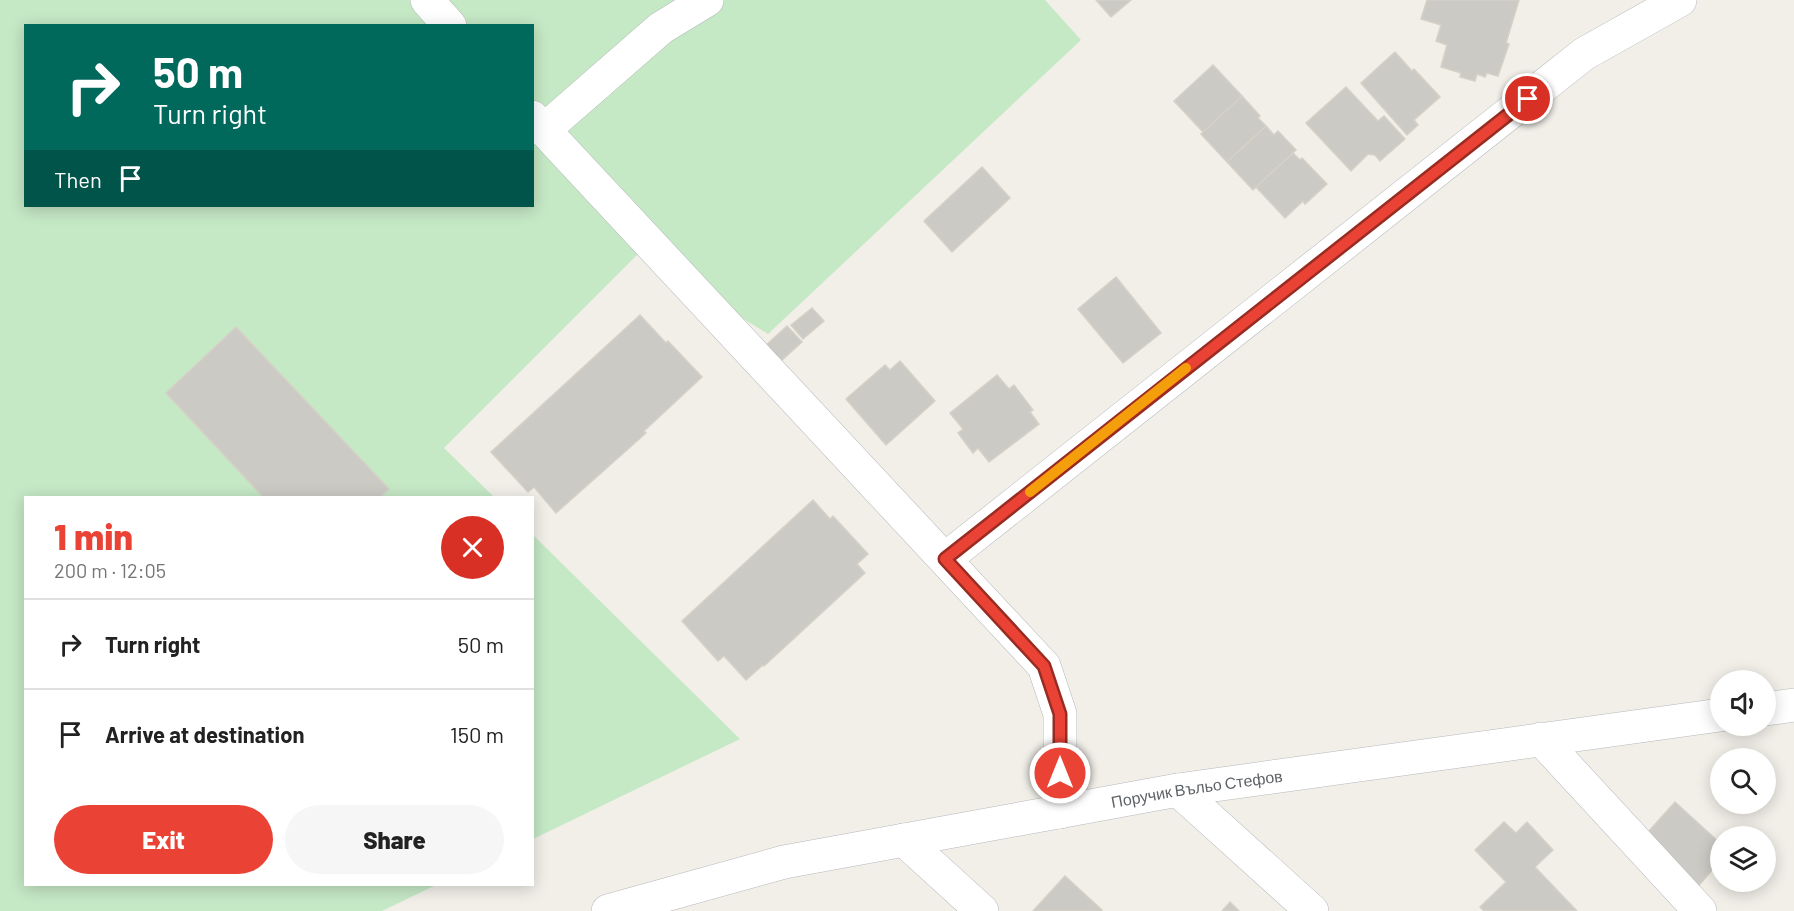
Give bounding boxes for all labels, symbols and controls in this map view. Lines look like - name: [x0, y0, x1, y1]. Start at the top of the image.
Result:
- text: 50 m: [153, 46, 243, 96]
- icon: right: [54, 48, 132, 126]
- pin: [1502, 73, 1553, 124]
- icon: arrive: [1511, 82, 1544, 115]
- text: Turn right: [153, 97, 267, 129]
- icon: arrive: [114, 162, 147, 195]
- text: Then: [54, 166, 102, 192]
- text: 1 min: [54, 514, 133, 557]
- button: close: [441, 516, 504, 579]
- text: 200 m · 12:05: [54, 558, 166, 582]
- icon: right: [54, 628, 87, 661]
- text: Turn right: [105, 631, 200, 657]
- text: 50 m: [458, 631, 504, 657]
- map controls: [1710, 670, 1776, 892]
- button: sound: [1710, 670, 1776, 736]
- icon: arrive: [54, 718, 87, 751]
- text: Arrive at destination: [105, 721, 304, 747]
- text: 150 m: [450, 721, 504, 747]
- position arrow: [1028, 741, 1092, 805]
- button: search: [1710, 748, 1776, 814]
- street label: Поручик Въльо Стефов: [1109, 766, 1284, 811]
- button: Exit: [54, 805, 273, 874]
- button: Share: [285, 805, 504, 874]
- button: layers: [1710, 826, 1776, 892]

